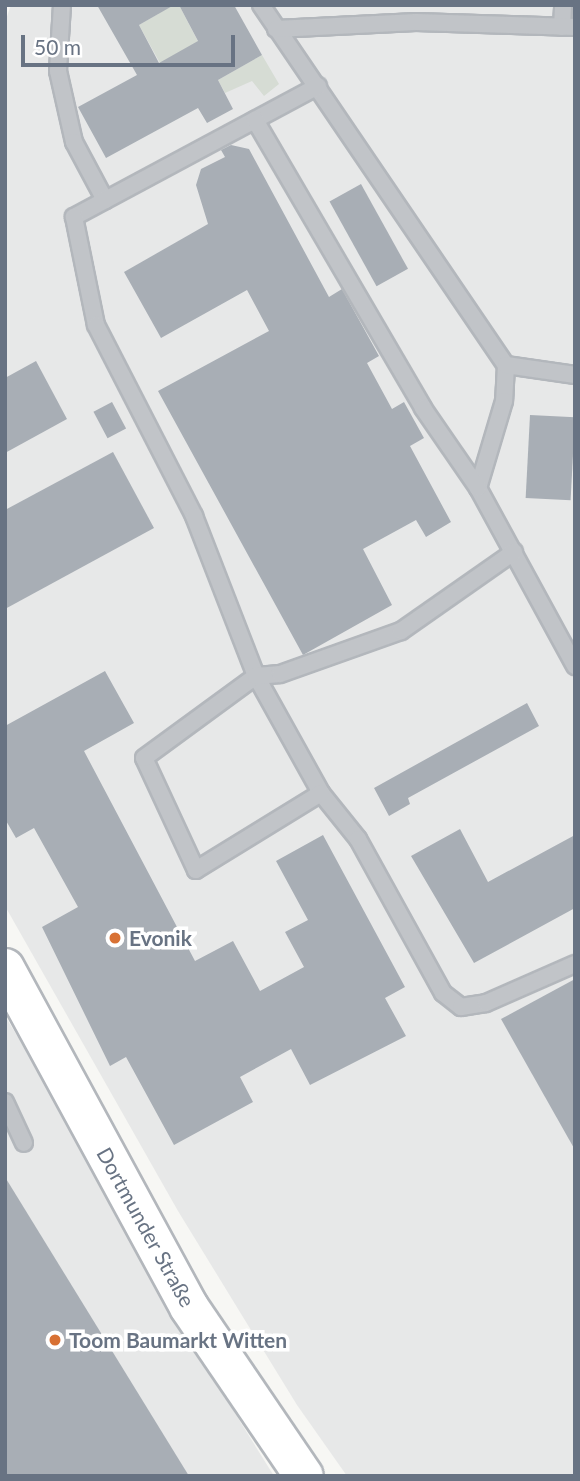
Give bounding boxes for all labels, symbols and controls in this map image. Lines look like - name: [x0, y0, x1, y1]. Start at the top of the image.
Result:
- scale bar: [24, 21, 238, 65]
- text: 50 m: [34, 34, 81, 59]
- place label: Evonik: [129, 925, 192, 951]
- marker: Evonik: [107, 930, 123, 946]
- street label: Dortmunder Straße: [92, 1143, 200, 1311]
- place label: Toom Baumarkt Witten: [69, 1327, 287, 1353]
- marker: Toom Baumarkt Witten: [47, 1332, 63, 1348]

